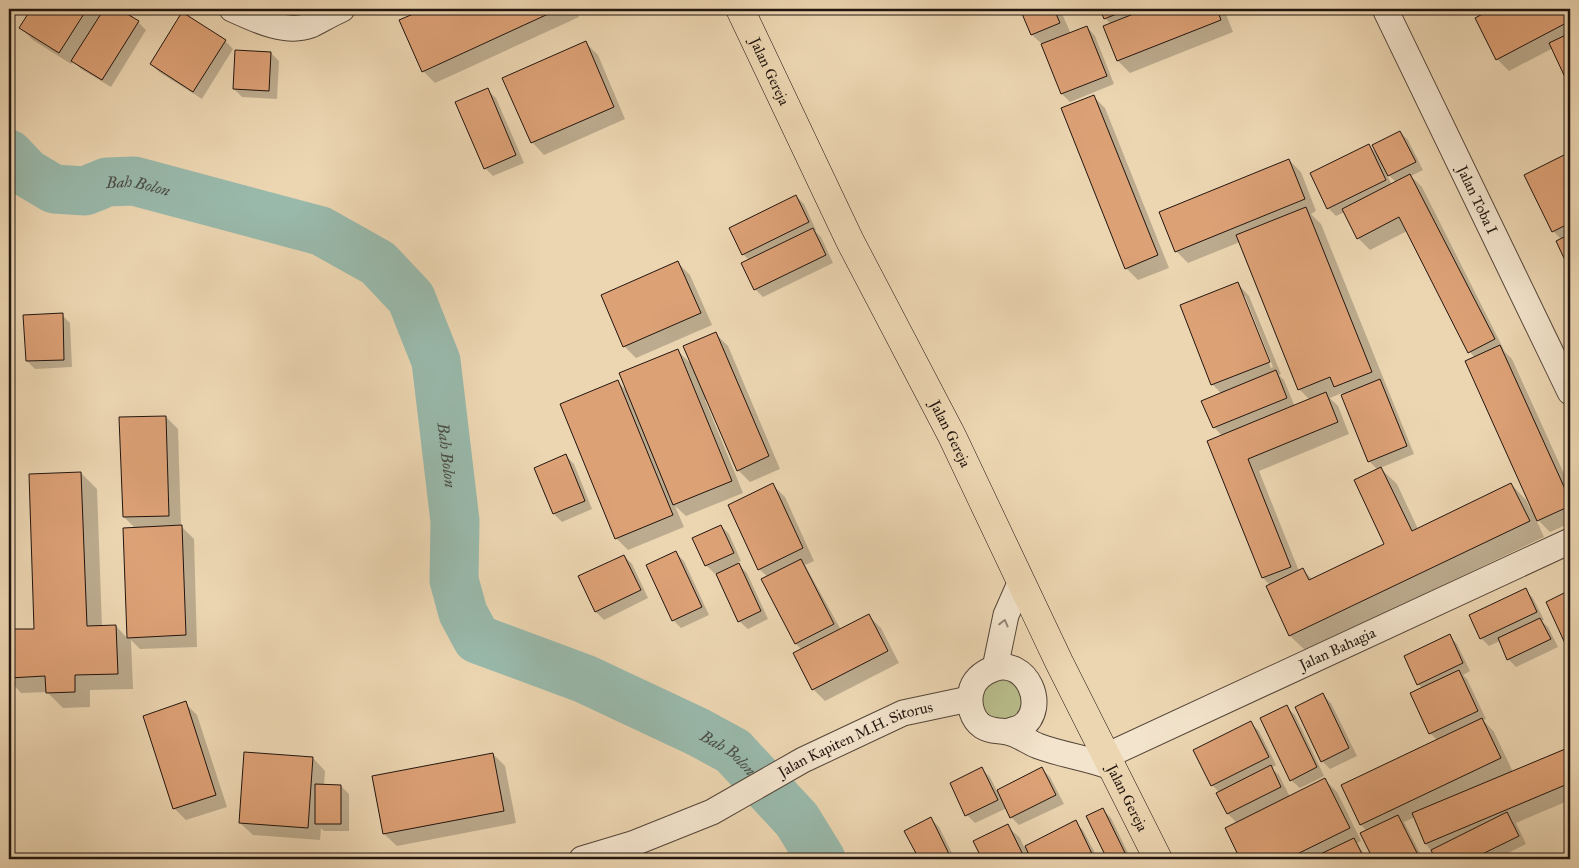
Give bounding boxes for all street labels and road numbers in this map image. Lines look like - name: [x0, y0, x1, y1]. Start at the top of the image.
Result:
- street label: Jalan Gereja: [744, 33, 794, 109]
- street label: Jalan Toba I: [1451, 161, 1501, 237]
- street label: Jalan Gereja: [924, 395, 975, 471]
- street label: Jalan Bahagia: [1294, 623, 1379, 676]
- street label: Jalan Kapiten M.H. Sitorus: [773, 698, 935, 783]
- street label: Jalan Gereja: [1101, 760, 1152, 835]

